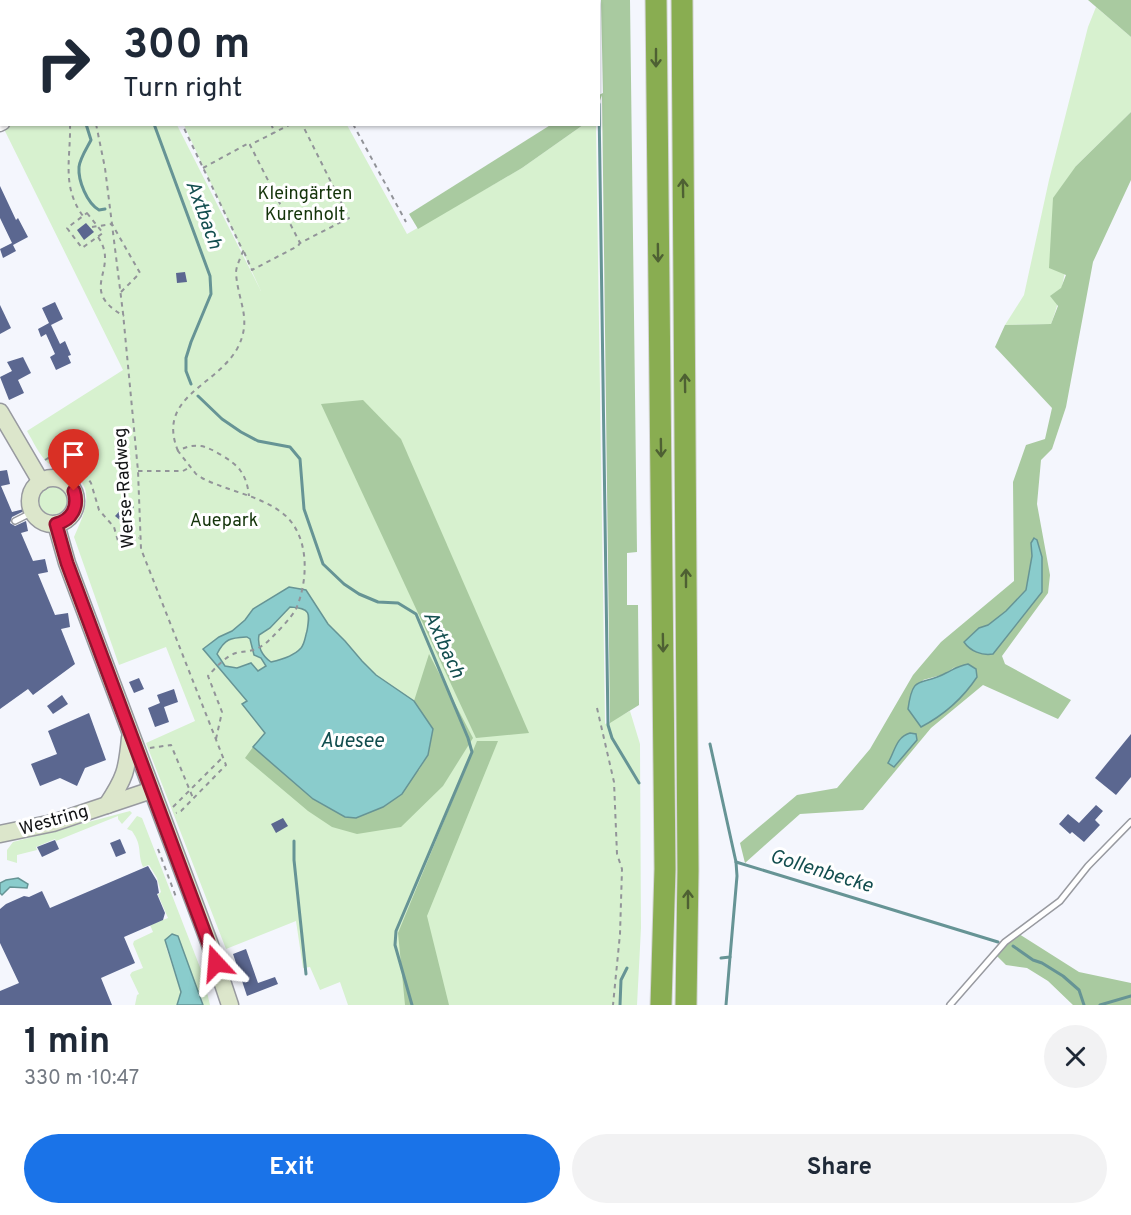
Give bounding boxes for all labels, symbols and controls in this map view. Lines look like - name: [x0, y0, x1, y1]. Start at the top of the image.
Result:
- text: 300 m: [123, 20, 250, 73]
- icon: right: [24, 24, 102, 102]
- one-way arrow: [650, 48, 662, 68]
- text: Turn right: [123, 72, 242, 106]
- water label: Axtbach: [179, 177, 227, 253]
- one-way arrow: [677, 178, 689, 198]
- park label: Kleingärten Kurenholt: [258, 183, 352, 227]
- one-way arrow: [652, 243, 664, 263]
- one-way arrow: [679, 373, 690, 393]
- street label: Werse-Radweg: [109, 427, 141, 549]
- pin: [48, 429, 99, 491]
- icon: arrive: [57, 438, 90, 471]
- one-way arrow: [655, 438, 666, 458]
- park label: Auepark: [190, 510, 258, 533]
- one-way arrow: [680, 568, 692, 588]
- water label: Axtbach: [416, 607, 470, 683]
- one-way arrow: [657, 633, 669, 653]
- water label: Auesee: [320, 729, 384, 755]
- street label: Westring: [17, 800, 91, 842]
- water label: Gollenbecke: [766, 844, 876, 900]
- one-way arrow: [682, 889, 694, 909]
- position arrow: [184, 931, 248, 995]
- text: 1 min: [24, 1020, 110, 1066]
- button: close: [1044, 1025, 1107, 1088]
- text: 330 m · 10:47: [24, 1066, 139, 1092]
- button: Exit: [24, 1134, 560, 1203]
- button: Share: [572, 1134, 1107, 1203]

